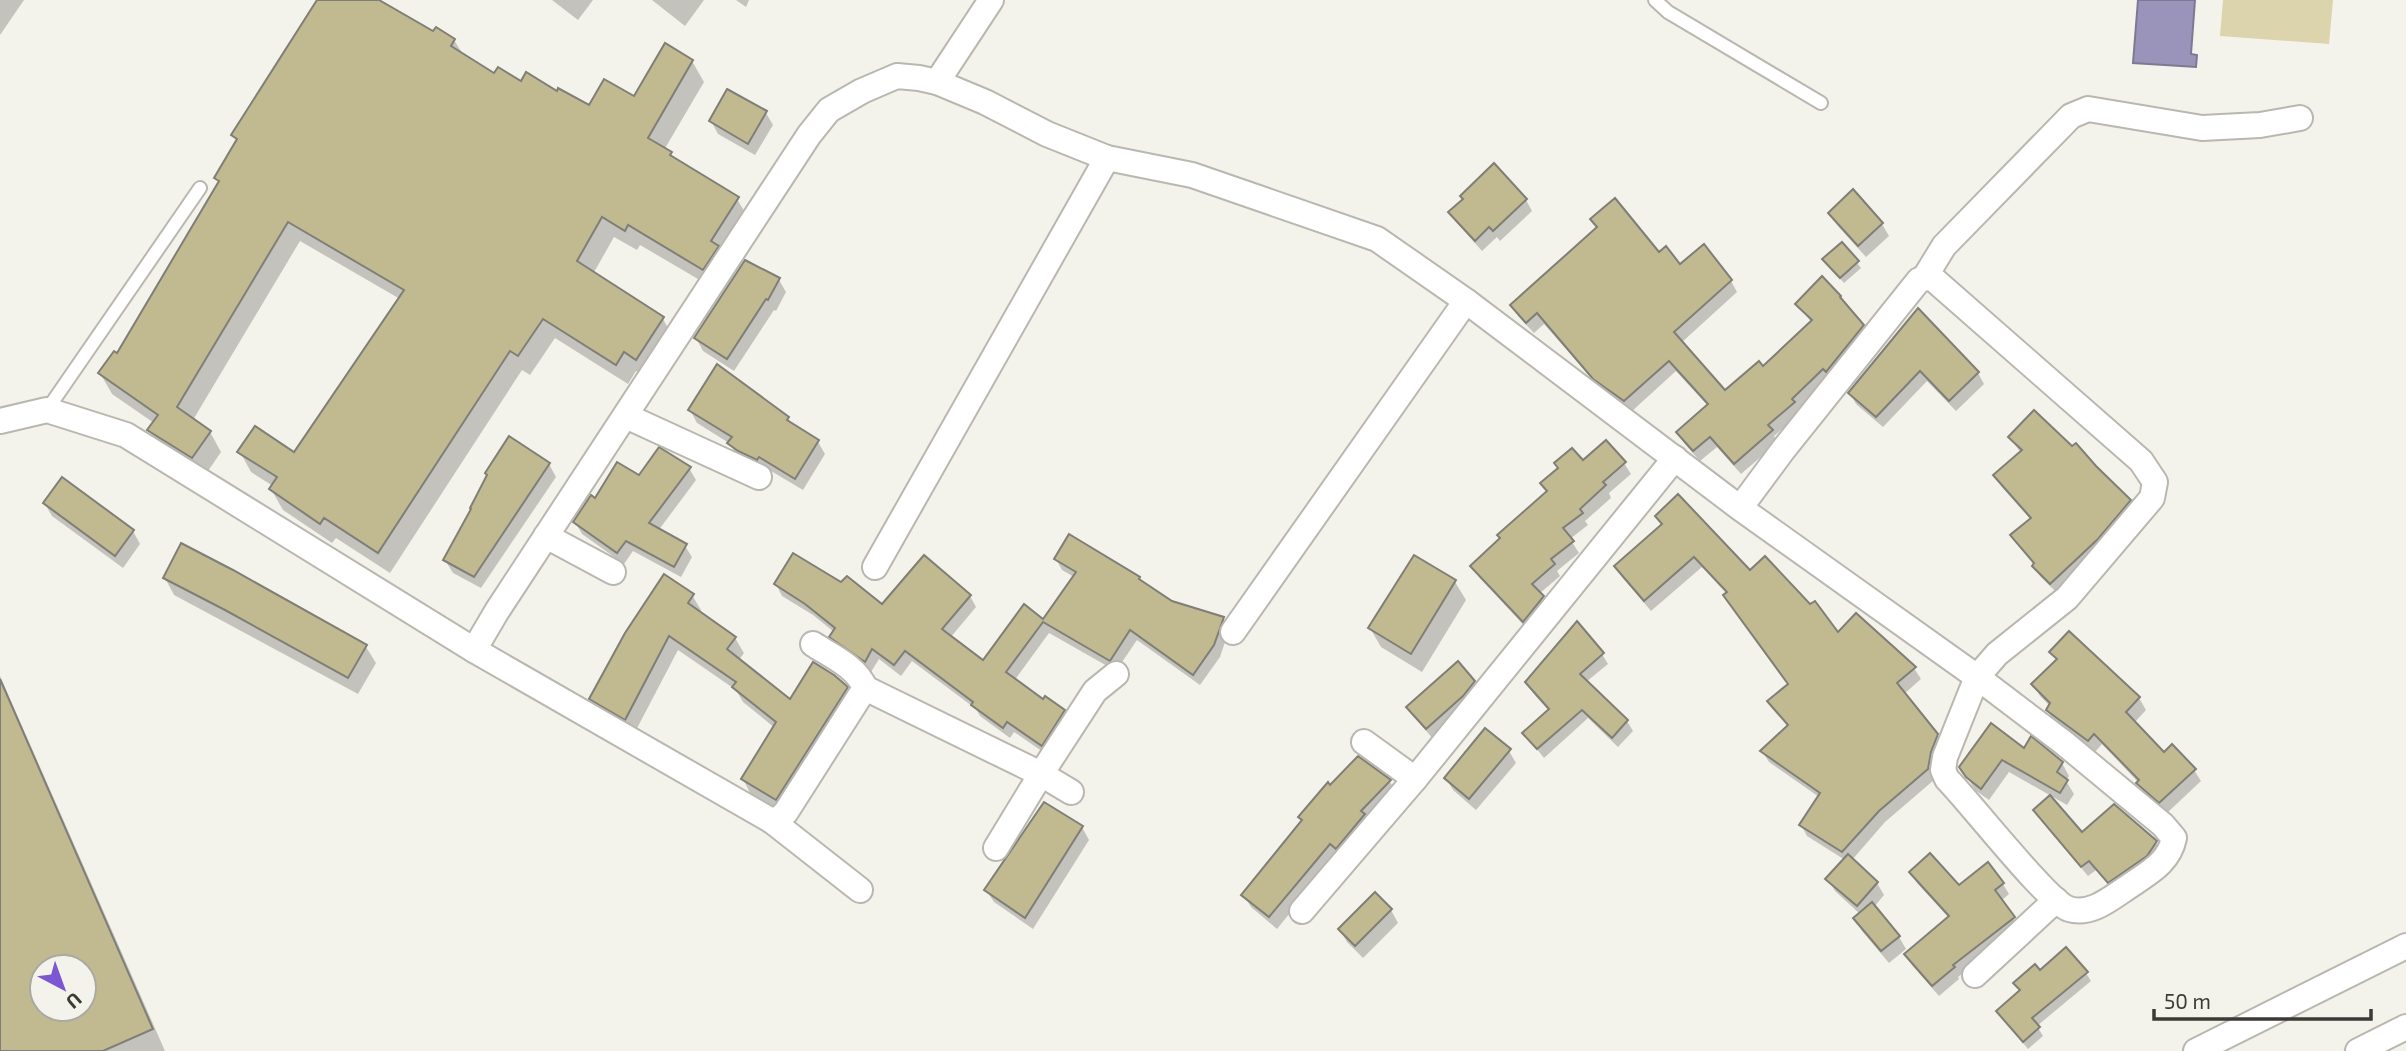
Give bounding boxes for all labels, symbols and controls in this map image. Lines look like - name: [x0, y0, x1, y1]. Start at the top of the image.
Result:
- north arrow: [28, 953, 98, 1023]
- scale bar: [2154, 978, 2371, 1022]
- text: U: [62, 988, 87, 1014]
- text: 50 m: [2164, 988, 2211, 1013]

